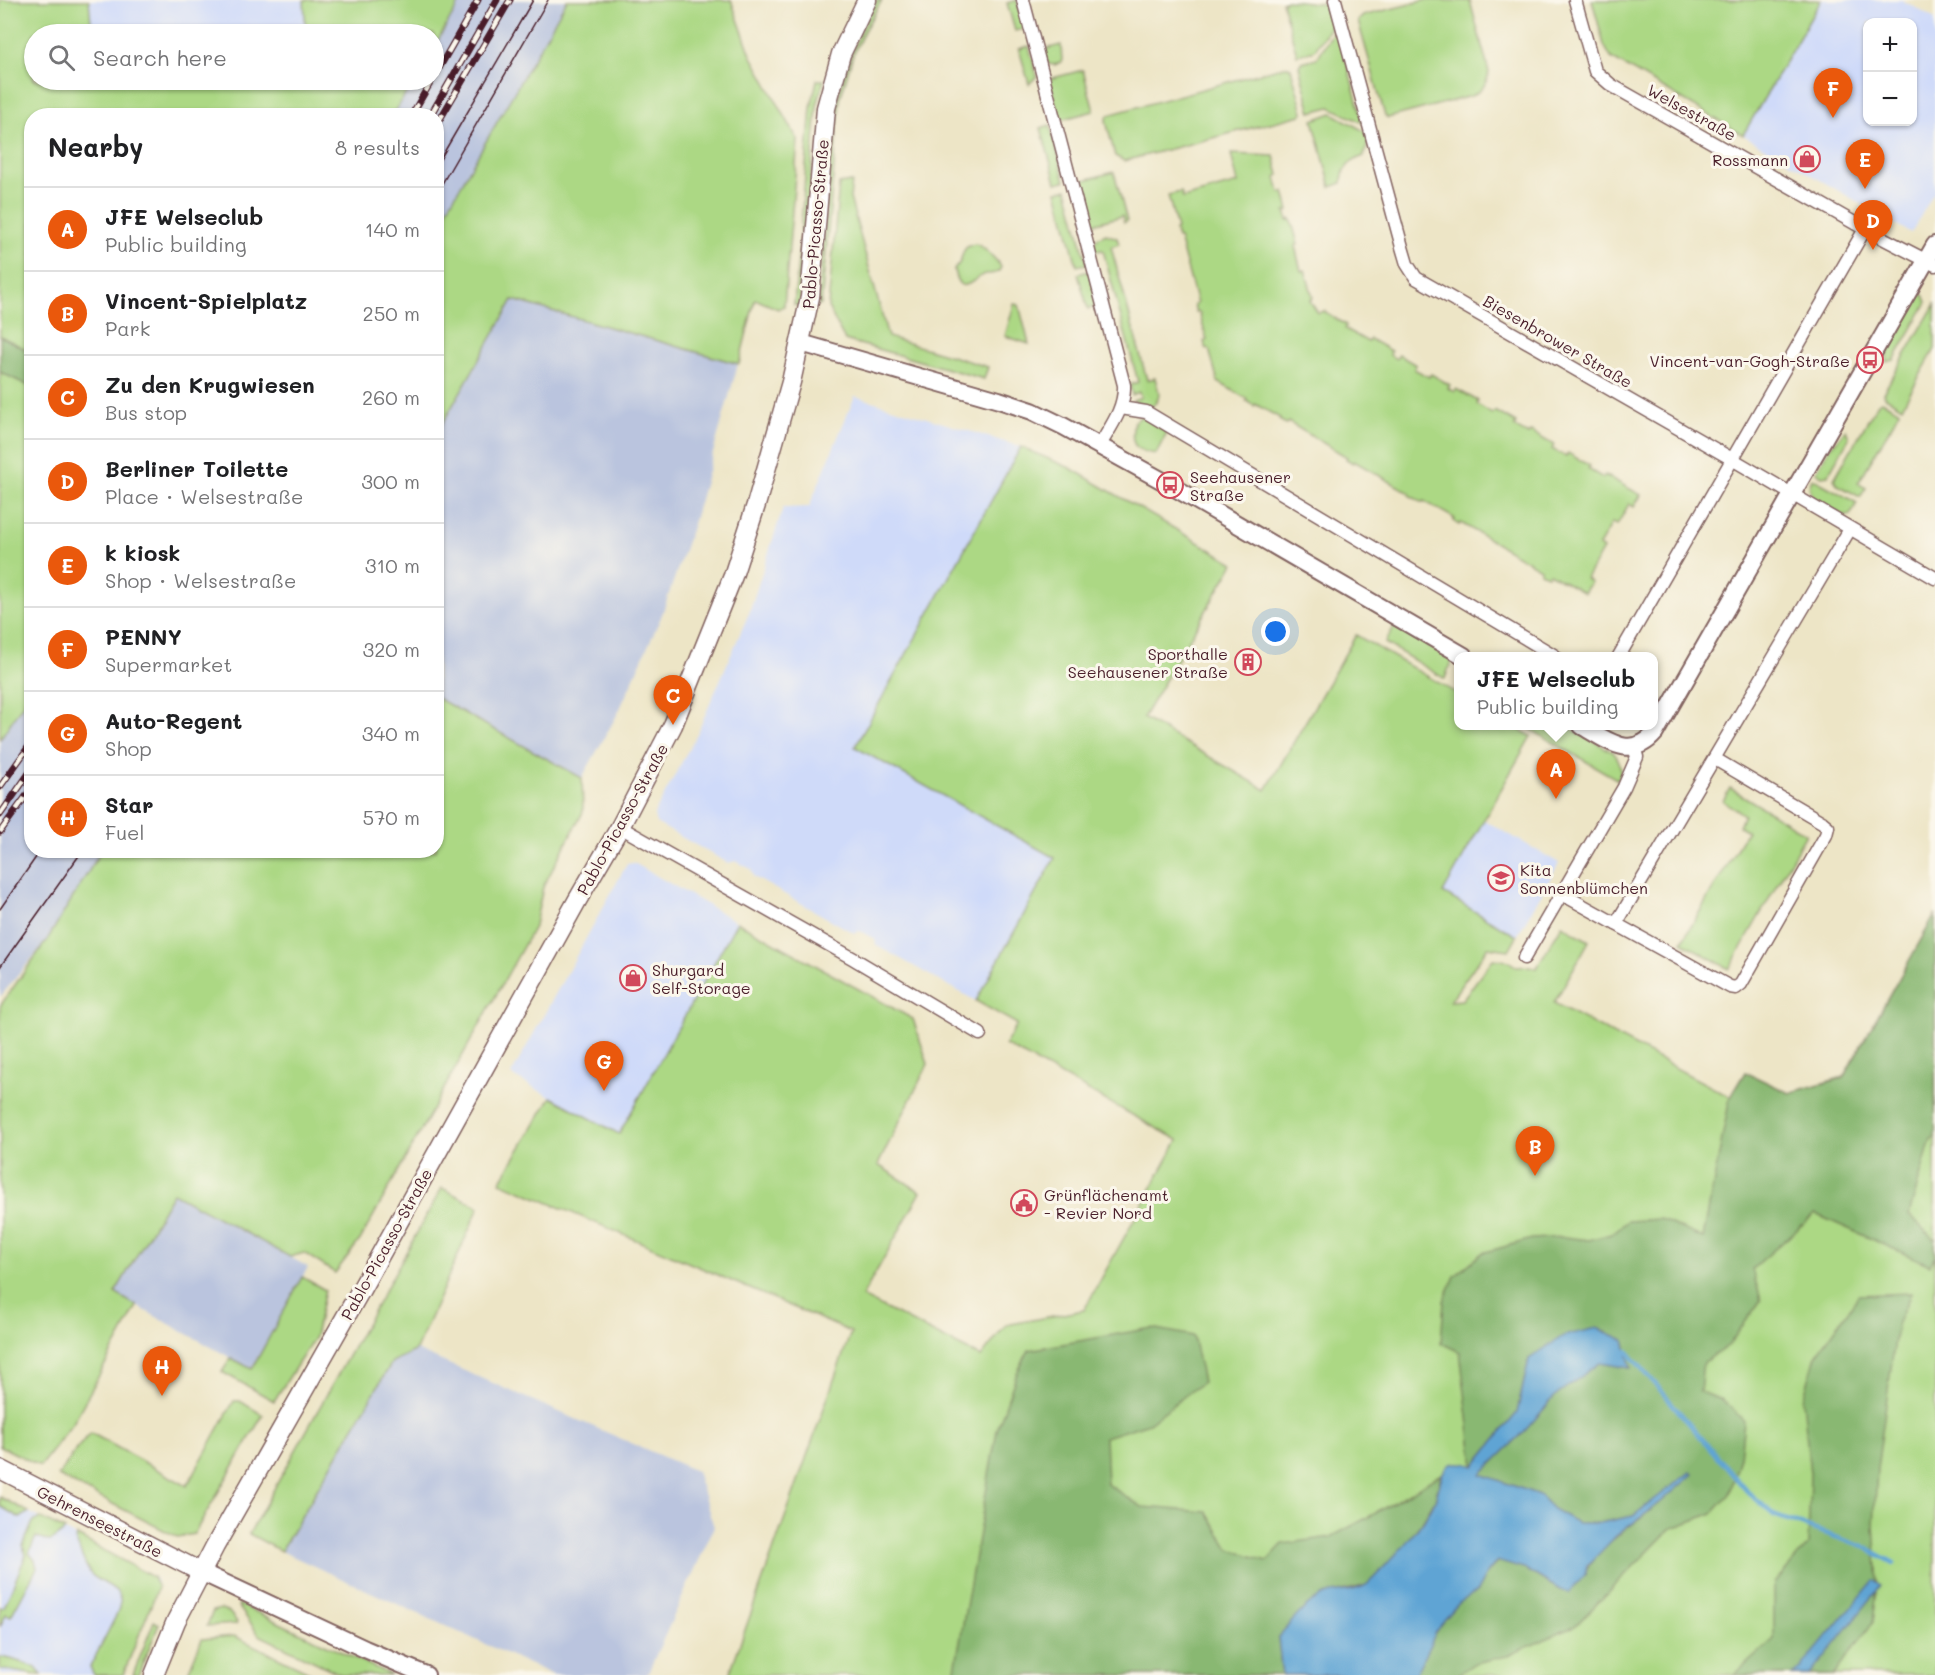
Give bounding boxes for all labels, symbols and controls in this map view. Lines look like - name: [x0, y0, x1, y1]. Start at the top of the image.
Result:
- map controls: [1863, 18, 1917, 126]
- button: +: [1863, 18, 1917, 72]
- search box: [24, 24, 444, 90]
- icon: search: [45, 41, 78, 74]
- text: Search here: [93, 43, 227, 72]
- pin: F: [1814, 68, 1852, 118]
- button: −: [1863, 72, 1917, 126]
- street label: Welsestraße: [1644, 79, 1740, 145]
- text: Nearby: [48, 130, 143, 164]
- text: 8 results: [335, 134, 420, 160]
- street label: Pablo-Picasso-Straße: [797, 138, 833, 310]
- pin: E: [1846, 140, 1884, 189]
- shop icon: Rossmann: [1792, 144, 1822, 174]
- place label: Rossmann: [1712, 149, 1788, 170]
- pin: D: [1854, 200, 1892, 250]
- text: JFE Welseclub: [105, 202, 263, 231]
- text: A: [61, 216, 74, 242]
- text: 140 m: [365, 216, 420, 242]
- text: Public building: [105, 231, 247, 257]
- text: Vincent-Spielplatz: [105, 286, 307, 315]
- street label: Biesenbrower Straße: [1480, 290, 1636, 392]
- text: B: [61, 300, 74, 326]
- text: 250 m: [363, 300, 420, 326]
- text: Park: [105, 315, 150, 341]
- bus stop icon: Vincent-van-Gogh-Straße: [1855, 345, 1885, 375]
- place label: Vincent-van-Gogh-Straße: [1649, 350, 1850, 371]
- text: Zu den Krugwiesen: [105, 370, 315, 399]
- text: C: [60, 384, 75, 410]
- text: 260 m: [362, 384, 420, 410]
- text: Bus stop: [105, 399, 187, 425]
- text: Berliner Toilette: [105, 454, 288, 483]
- place label: Seehausener Straße: [1190, 466, 1291, 505]
- text: D: [60, 468, 75, 494]
- text: 300 m: [361, 468, 420, 494]
- bus stop icon: Seehausener Straße: [1155, 470, 1185, 500]
- text: Place · Welsestraße: [105, 483, 304, 509]
- text: k kiosk: [105, 538, 180, 567]
- text: E: [61, 552, 74, 578]
- text: 310 m: [365, 552, 420, 578]
- text: Shop · Welsestraße: [105, 567, 296, 593]
- your location: [1261, 617, 1290, 646]
- text: PENNY: [105, 622, 182, 651]
- text: F: [61, 636, 74, 662]
- text: 320 m: [362, 636, 420, 662]
- place label: Sporthalle Seehausener Straße: [1068, 643, 1228, 682]
- building icon: Sporthalle Seehausener Straße: [1233, 647, 1263, 677]
- text: Supermarket: [105, 651, 232, 677]
- popup: [1454, 652, 1658, 730]
- text: JFE Welseclub: [1477, 664, 1635, 693]
- pin: C: [654, 676, 692, 725]
- text: Public building: [1477, 693, 1618, 719]
- text: Auto-Regent: [105, 706, 242, 735]
- text: G: [60, 720, 75, 746]
- text: 340 m: [362, 720, 420, 746]
- text: Shop: [105, 735, 152, 761]
- street label: Pablo-Picasso-Straße: [572, 740, 672, 898]
- pin: A: [1536, 750, 1576, 799]
- text: Star: [105, 790, 154, 819]
- text: H: [59, 804, 76, 830]
- text: 570 m: [363, 804, 420, 830]
- text: Fuel: [105, 819, 145, 845]
- place label: Kita Sonnenblümchen: [1520, 859, 1648, 898]
- school or university icon: Kita Sonnenblümchen: [1486, 863, 1516, 893]
- place label: Shurgard Self-Storage: [652, 959, 751, 998]
- shop icon: Shurgard Self-Storage: [618, 963, 648, 993]
- pin: G: [584, 1042, 624, 1091]
- pin: B: [1516, 1126, 1555, 1176]
- street label: Pablo-Picasso-Straße: [336, 1165, 436, 1323]
- place label: Grünflächenamt - Revier Nord: [1044, 1184, 1169, 1223]
- public building icon: Grünflächenamt - Revier Nord: [1009, 1188, 1039, 1218]
- pin: H: [142, 1346, 182, 1396]
- street label: Gehrenseestraße: [34, 1480, 166, 1562]

